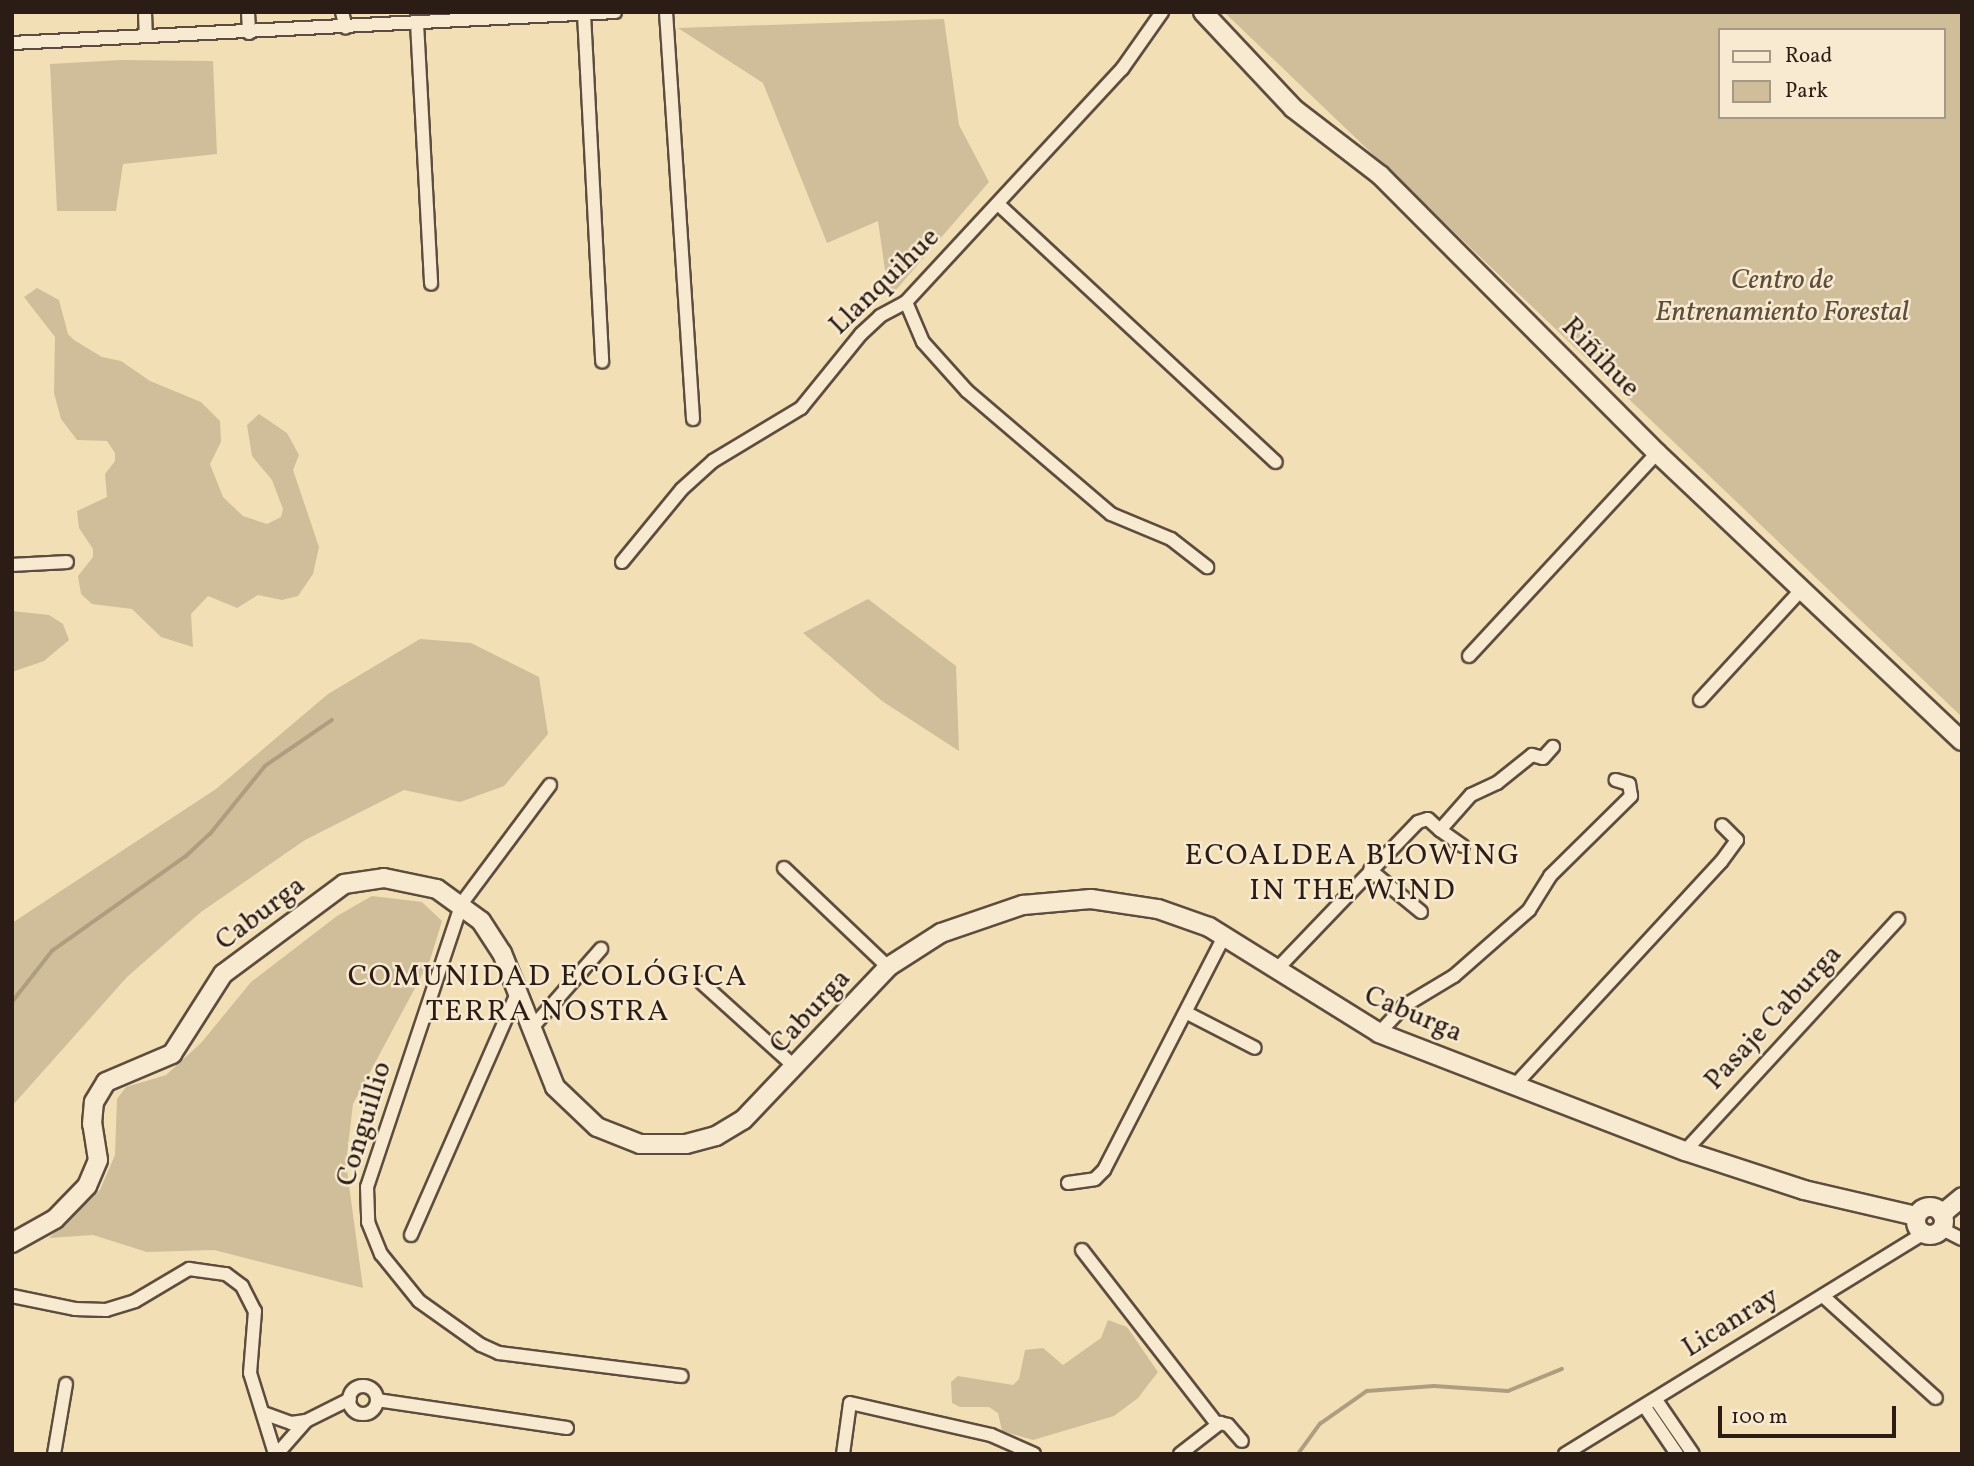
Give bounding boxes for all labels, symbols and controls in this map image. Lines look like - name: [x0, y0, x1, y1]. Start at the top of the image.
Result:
- legend: [1718, 28, 1946, 119]
- text: Road: [1785, 42, 1832, 71]
- text: Park: [1785, 77, 1828, 106]
- street label: Llanquihue: [823, 221, 947, 343]
- park label: Centro de Entrenamiento Forestal: [1655, 264, 1909, 330]
- street label: Riñihue: [1554, 311, 1646, 405]
- district label: ECOALDEA BLOWING IN THE WIND: [1187, 838, 1519, 908]
- street label: Caburga: [210, 869, 312, 959]
- street label: Pasaje Caburga: [1698, 938, 1850, 1098]
- district label: COMUNIDAD ECOLÓGICA TERRA NOSTRA: [350, 959, 746, 1030]
- street label: Caburga: [763, 963, 859, 1061]
- street label: Caburga: [1359, 979, 1467, 1051]
- street label: Conguillio: [330, 1058, 400, 1190]
- street label: Licanray: [1677, 1280, 1785, 1366]
- scale bar: [1722, 1392, 1900, 1436]
- text: 100 m: [1731, 1403, 1788, 1432]

